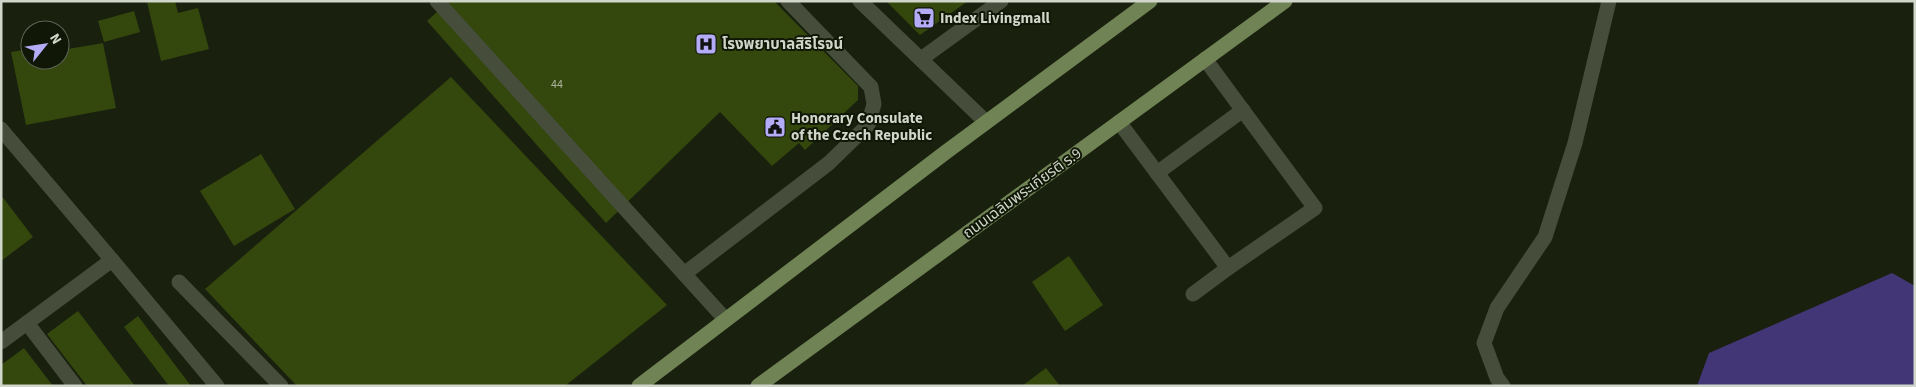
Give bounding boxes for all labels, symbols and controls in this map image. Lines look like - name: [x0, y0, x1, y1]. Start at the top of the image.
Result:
- supermarket icon: Index Livingmall: [912, 6, 936, 30]
- place label: Index Livingmall: [940, 8, 1050, 29]
- north arrow: [20, 20, 70, 70]
- text: N: [44, 30, 66, 48]
- hospital icon: โรงพยาบาลสิริโรจน์: [694, 32, 718, 56]
- place label: โรงพยาบาลสิริโรจน์: [722, 34, 843, 55]
- house number: 44: [551, 76, 563, 93]
- place label: Honorary Consulate of the Czech Republic: [791, 108, 932, 146]
- public building icon: Honorary Consulate of the Czech Republic: [763, 115, 787, 139]
- street label: ถนนเฉลิมพระเกียรติ ร.9: [959, 143, 1086, 244]

